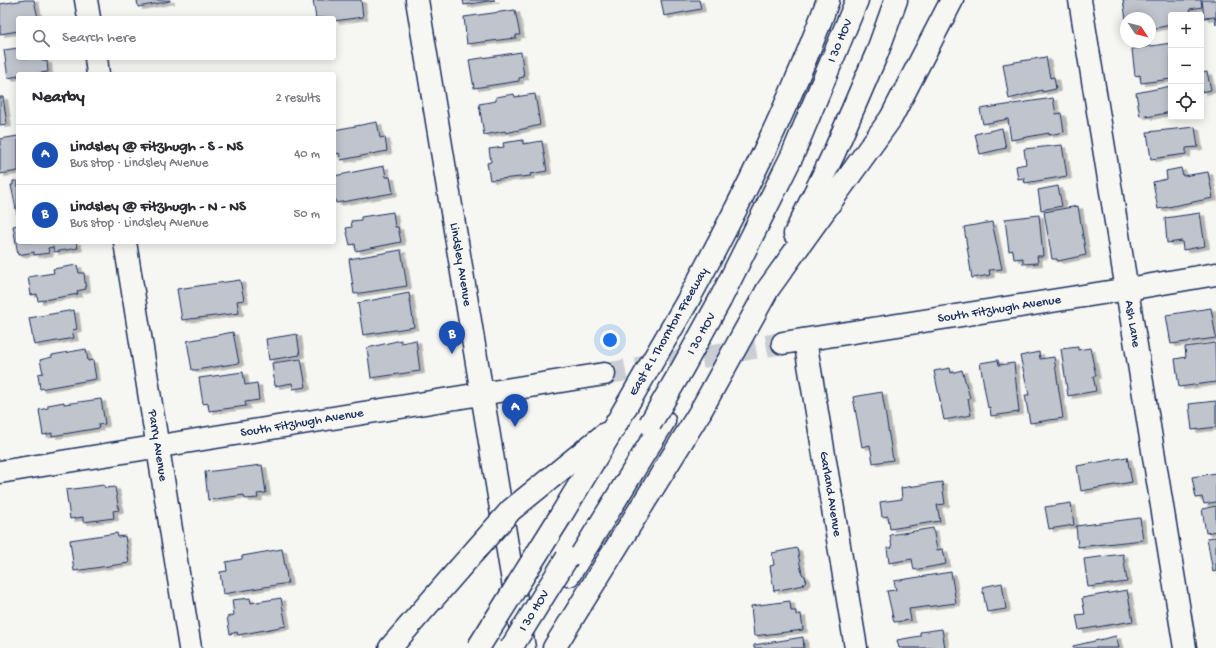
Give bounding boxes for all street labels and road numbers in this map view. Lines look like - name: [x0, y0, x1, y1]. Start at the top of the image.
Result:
- street label: I 30 HOV: [824, 17, 856, 65]
- street label: Lindsley Avenue: [446, 222, 475, 308]
- street label: East R L Thornton Freeway: [626, 265, 712, 399]
- street label: South Fitzhugh Avenue: [937, 292, 1062, 326]
- street label: Ash Lane: [1121, 299, 1144, 349]
- street label: I 30 HOV: [684, 310, 719, 357]
- street label: South Fitzhugh Avenue: [239, 405, 365, 441]
- street label: Parry Avenue: [144, 408, 171, 483]
- street label: Garland Avenue: [816, 450, 845, 538]
- street label: I 30 HOV: [516, 587, 553, 634]

